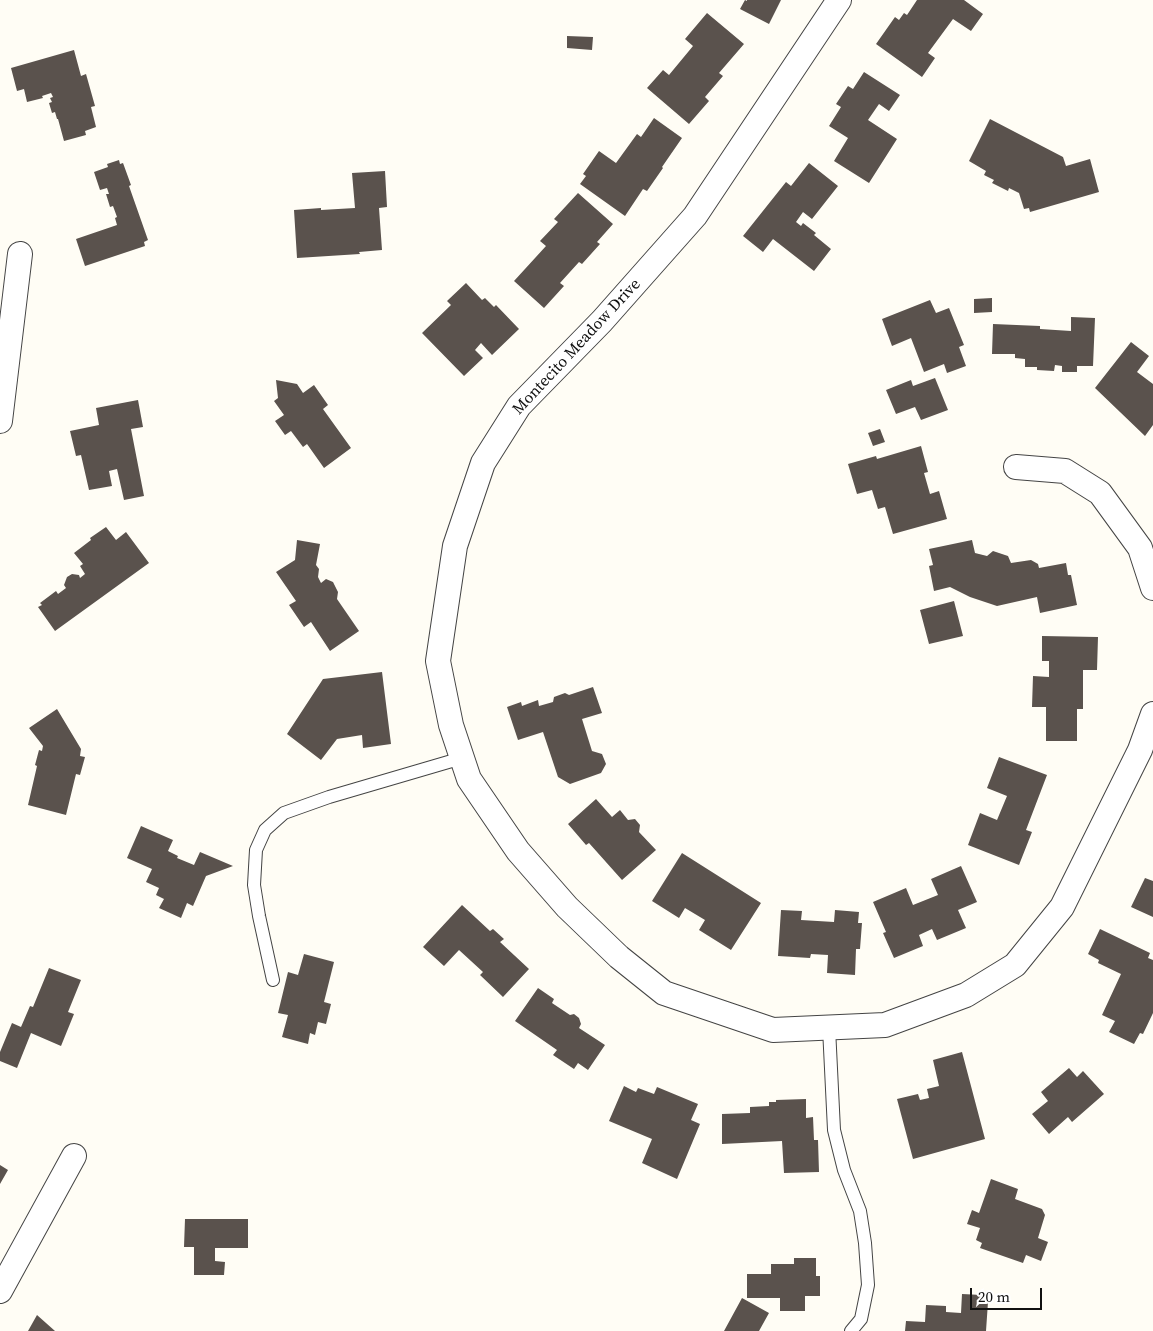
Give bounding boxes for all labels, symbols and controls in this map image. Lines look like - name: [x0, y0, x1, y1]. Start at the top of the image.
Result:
- street label: Montecito Meadow Drive: [509, 275, 645, 419]
- scale bar: [973, 1278, 1046, 1310]
- text: 20 m: [978, 1286, 1010, 1307]

